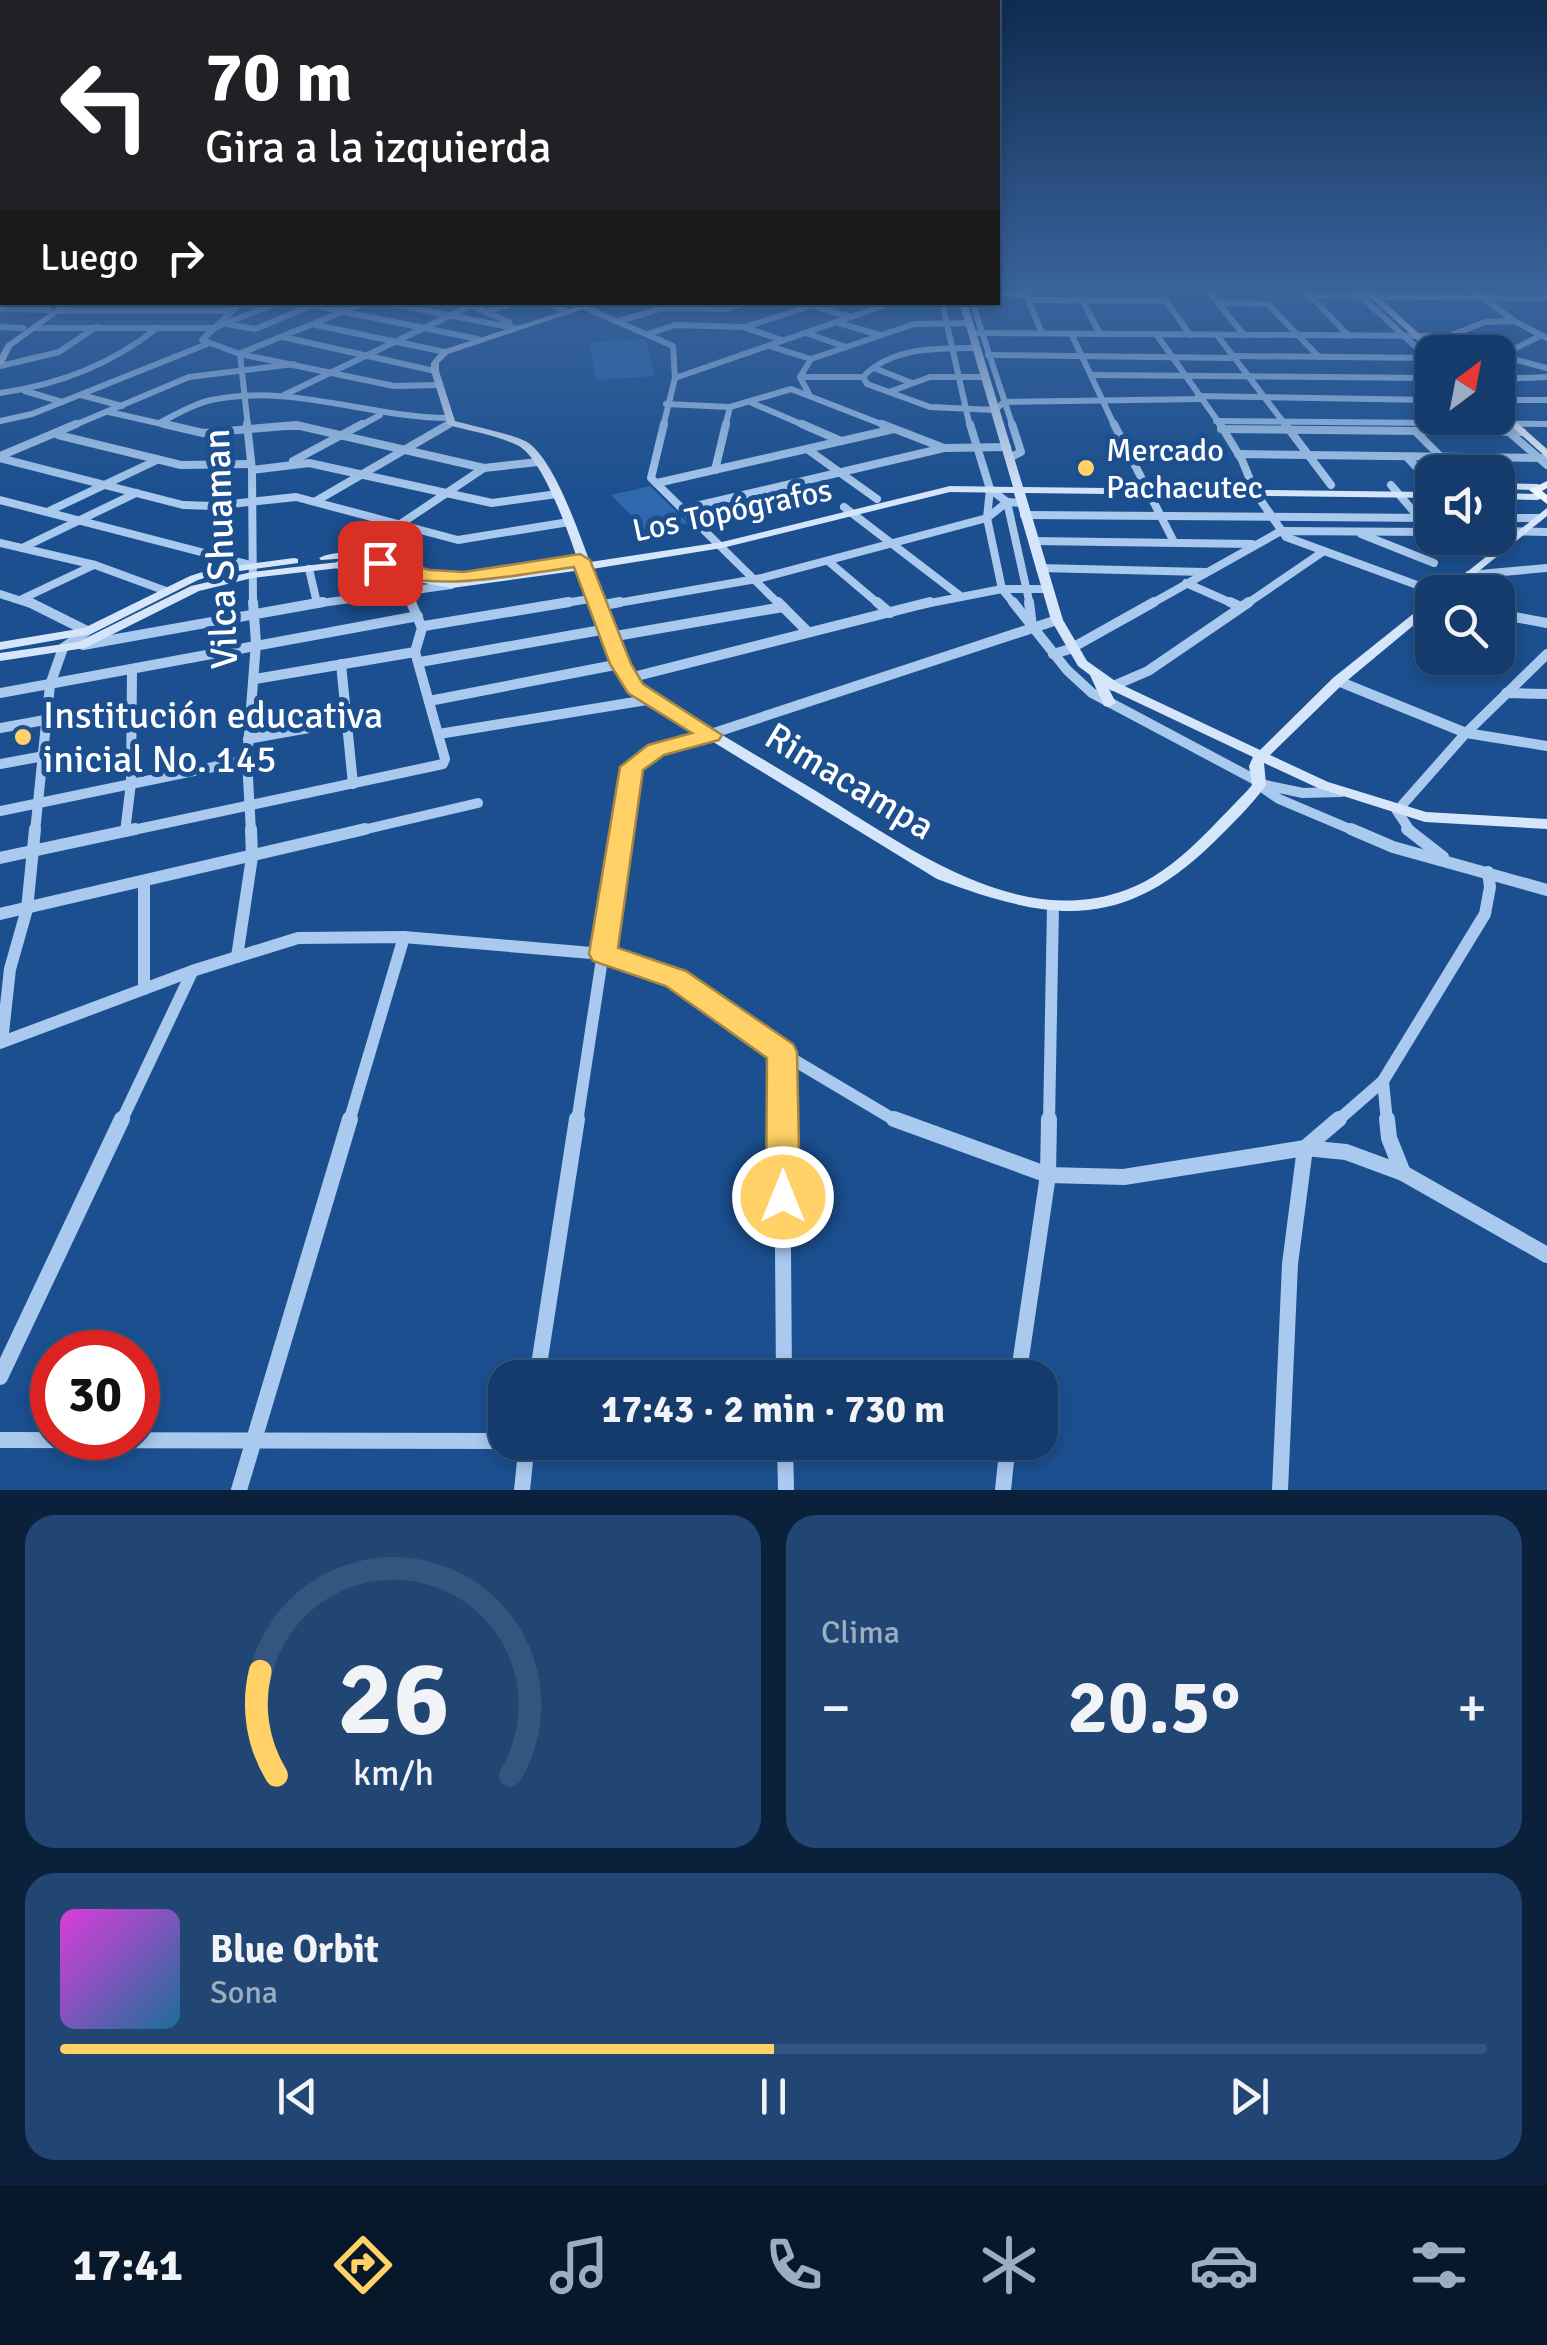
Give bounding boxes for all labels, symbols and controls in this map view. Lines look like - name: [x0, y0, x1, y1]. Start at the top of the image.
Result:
- text: 70 m: [205, 34, 353, 120]
- icon: left: [40, 40, 170, 170]
- text: Gira a la izquierda: [205, 120, 552, 175]
- icon: right: [158, 230, 213, 285]
- text: Luego: [40, 234, 138, 281]
- north arrow: [1415, 335, 1515, 435]
- map controls: [1415, 335, 1515, 675]
- street label: Vilca Shuaman: [193, 428, 248, 670]
- place label: Mercado Pachacutec: [1106, 431, 1263, 507]
- button: sound: [1415, 455, 1515, 555]
- marker: Mercado Pachacutec: [1075, 457, 1097, 479]
- street label: Los Topógrafos: [629, 470, 835, 551]
- pin: [338, 521, 423, 606]
- icon: arrive: [353, 536, 408, 591]
- button: search: [1415, 575, 1515, 675]
- place label: Institución educativa inicial No. 145: [43, 692, 383, 783]
- street label: Rimacampa: [756, 713, 943, 850]
- marker: Institución educativa inicial No. 145: [12, 726, 34, 748]
- position arrow: [731, 1145, 835, 1249]
- speed limit sign: 30: [30, 1330, 160, 1460]
- text: 17:43 · 2 min · 730 m: [601, 1386, 945, 1433]
- text: Clima: [821, 1613, 900, 1652]
- text: 26: [337, 1635, 449, 1763]
- text: 20.5°: [1068, 1661, 1241, 1754]
- text: −: [821, 1674, 851, 1742]
- text: +: [1457, 1674, 1487, 1742]
- text: km/h: [353, 1751, 433, 1795]
- text: Blue Orbit: [210, 1926, 379, 1973]
- text: Sona: [210, 1973, 278, 2012]
- icon: previous: [270, 2069, 325, 2124]
- icon: pause: [746, 2069, 801, 2124]
- icon: next: [1222, 2069, 1277, 2124]
- icon: directions: [328, 2230, 398, 2300]
- icon: music: [544, 2230, 614, 2300]
- icon: phone: [759, 2230, 829, 2300]
- icon: climate: [974, 2230, 1044, 2300]
- icon: car: [1189, 2230, 1259, 2300]
- icon: filters: [1404, 2230, 1474, 2300]
- text: 17:41: [73, 2238, 183, 2293]

